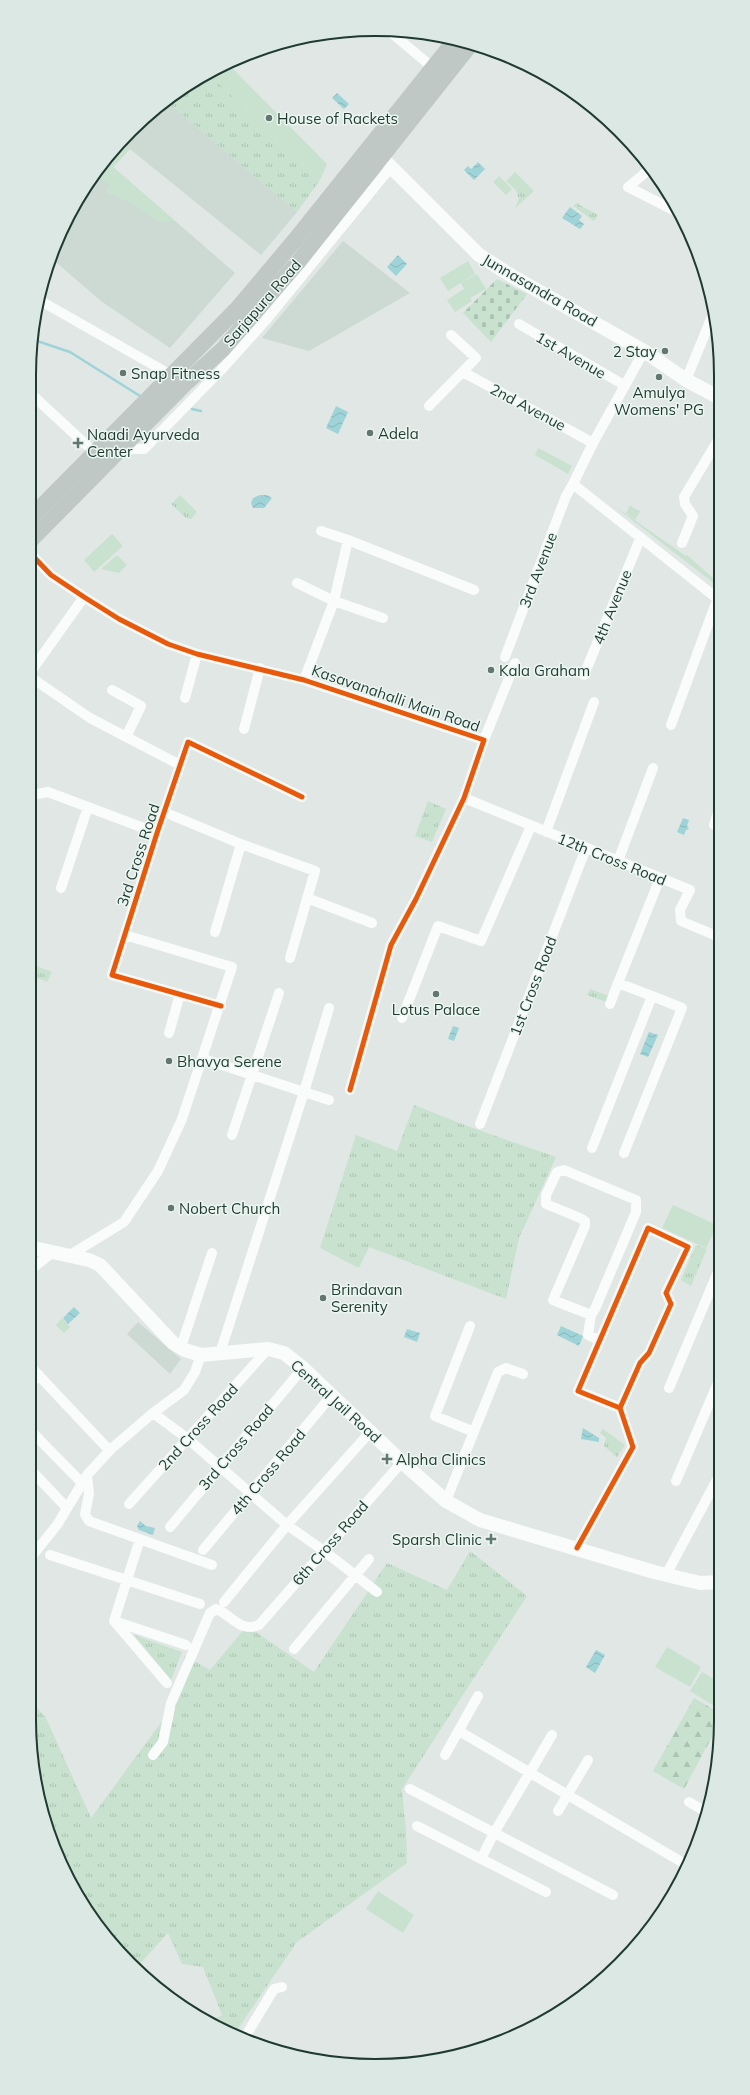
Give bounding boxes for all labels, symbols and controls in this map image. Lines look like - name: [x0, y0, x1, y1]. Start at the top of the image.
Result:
- place label: House of Rackets: [277, 109, 398, 128]
- marker: House of Rackets: [264, 113, 274, 123]
- street label: Junnasandra Road: [479, 249, 601, 331]
- street label: Sarjapura Road: [219, 256, 305, 350]
- street label: 1st Avenue: [533, 327, 609, 383]
- place label: 2 Stay: [613, 342, 657, 361]
- marker: 2 Stay: [660, 346, 670, 356]
- place label: Snap Fitness: [131, 364, 220, 383]
- marker: Snap Fitness: [118, 368, 128, 378]
- marker: Amulya Womens' PG: [654, 372, 664, 382]
- street label: 2nd Avenue: [487, 379, 569, 435]
- place label: Amulya Womens' PG: [614, 383, 704, 419]
- place label: Adela: [378, 424, 419, 443]
- place label: Naadi Ayurveda Center: [87, 425, 200, 461]
- marker: Adela: [365, 428, 375, 438]
- marker: Naadi Ayurveda Center: [72, 437, 84, 449]
- street label: 3rd Avenue: [515, 529, 561, 611]
- street label: 4th Avenue: [588, 567, 636, 647]
- street label: Kasavanahalli Main Road: [309, 660, 483, 736]
- place label: Kala Graham: [499, 661, 590, 680]
- marker: Kala Graham: [486, 665, 496, 675]
- street label: 3rd Cross Road: [112, 801, 164, 909]
- street label: 12th Cross Road: [555, 829, 669, 889]
- street label: 1st Cross Road: [505, 933, 561, 1039]
- marker: Lotus Palace: [431, 989, 441, 999]
- place label: Lotus Palace: [392, 1000, 480, 1019]
- place label: Bhavya Serene: [177, 1052, 282, 1071]
- marker: Bhavya Serene: [164, 1056, 174, 1066]
- place label: Nobert Church: [179, 1199, 280, 1218]
- marker: Nobert Church: [166, 1203, 176, 1213]
- place label: Brindavan Serenity: [331, 1280, 403, 1316]
- marker: Brindavan Serenity: [318, 1293, 328, 1303]
- street label: Central Jail Road: [287, 1355, 385, 1447]
- street label: 2nd Cross Road: [154, 1380, 242, 1474]
- street label: 3rd Cross Road: [194, 1400, 278, 1494]
- street label: 4th Cross Road: [226, 1425, 310, 1519]
- place label: Alpha Clinics: [396, 1450, 486, 1469]
- marker: Alpha Clinics: [381, 1453, 393, 1465]
- street label: 6th Cross Road: [288, 1497, 372, 1589]
- place label: Sparsh Clinic: [392, 1530, 482, 1549]
- marker: Sparsh Clinic: [485, 1533, 497, 1545]

